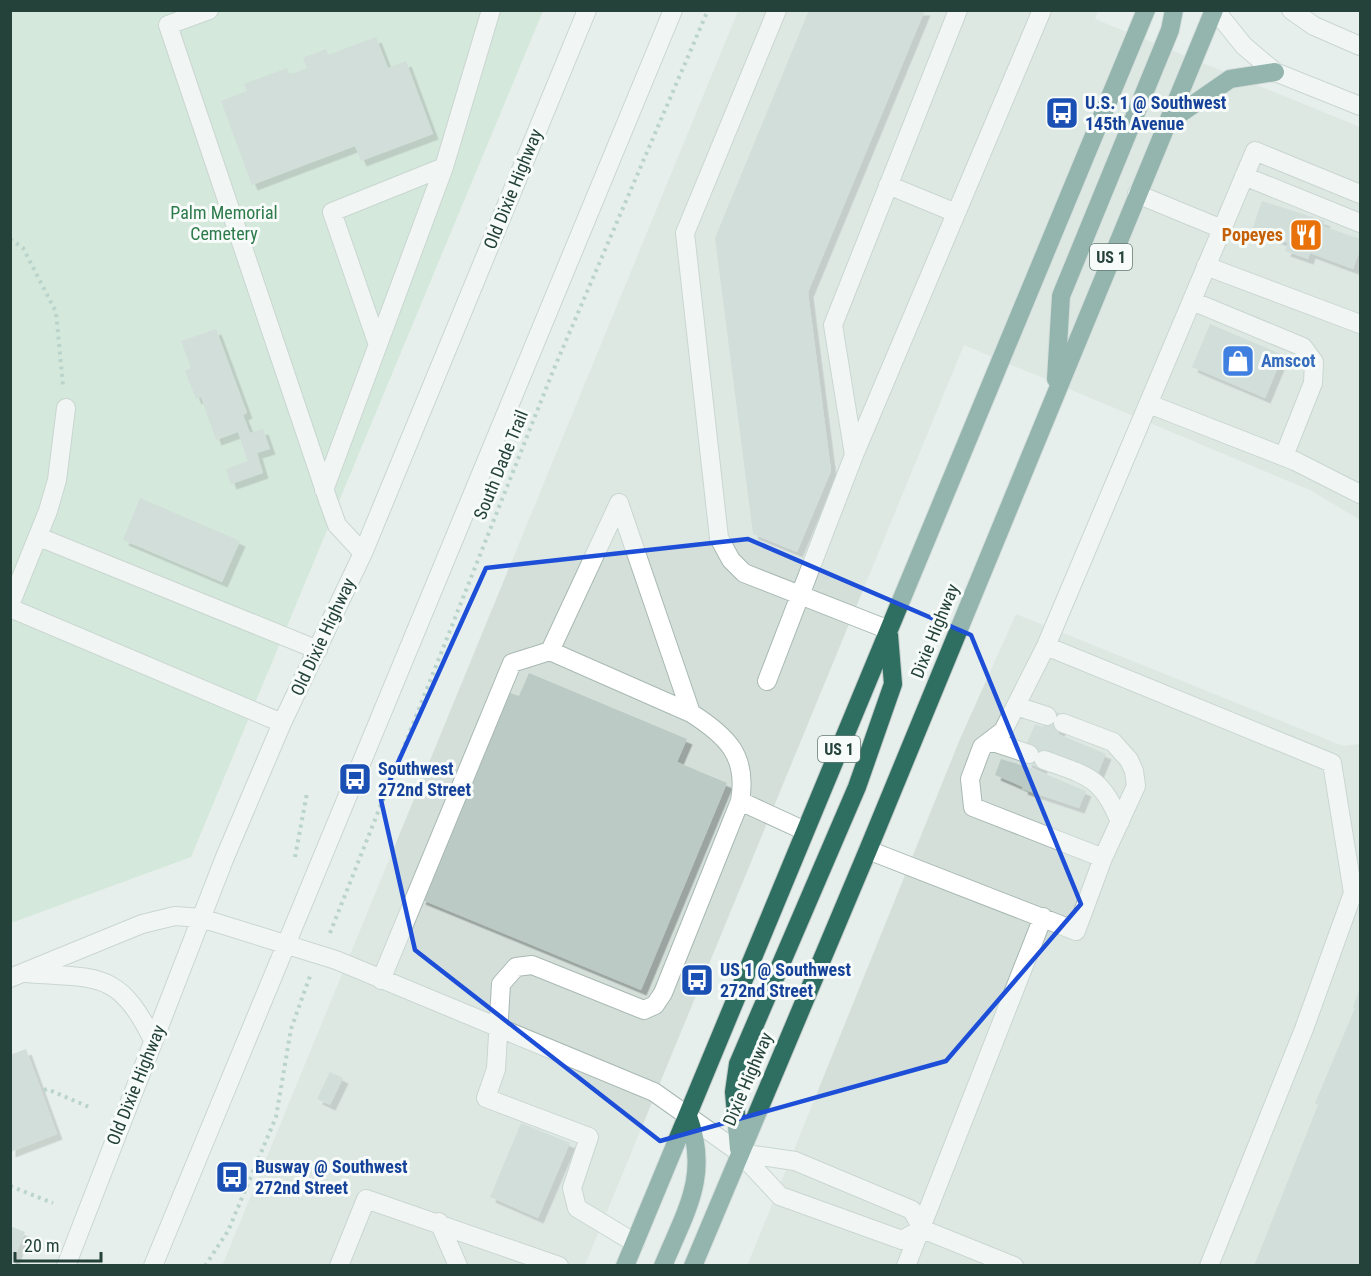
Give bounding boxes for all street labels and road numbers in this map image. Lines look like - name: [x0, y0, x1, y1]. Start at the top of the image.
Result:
- street label: Old Dixie Highway: [479, 125, 546, 252]
- road number: US 1: [1090, 244, 1132, 270]
- street label: South Dade Trail: [469, 407, 532, 523]
- street label: Old Dixie Highway: [286, 574, 359, 699]
- street label: Dixie Highway: [906, 580, 963, 681]
- road number: US 1: [818, 736, 860, 762]
- street label: Old Dixie Highway: [102, 1021, 169, 1148]
- street label: Dixie Highway: [718, 1028, 777, 1129]

